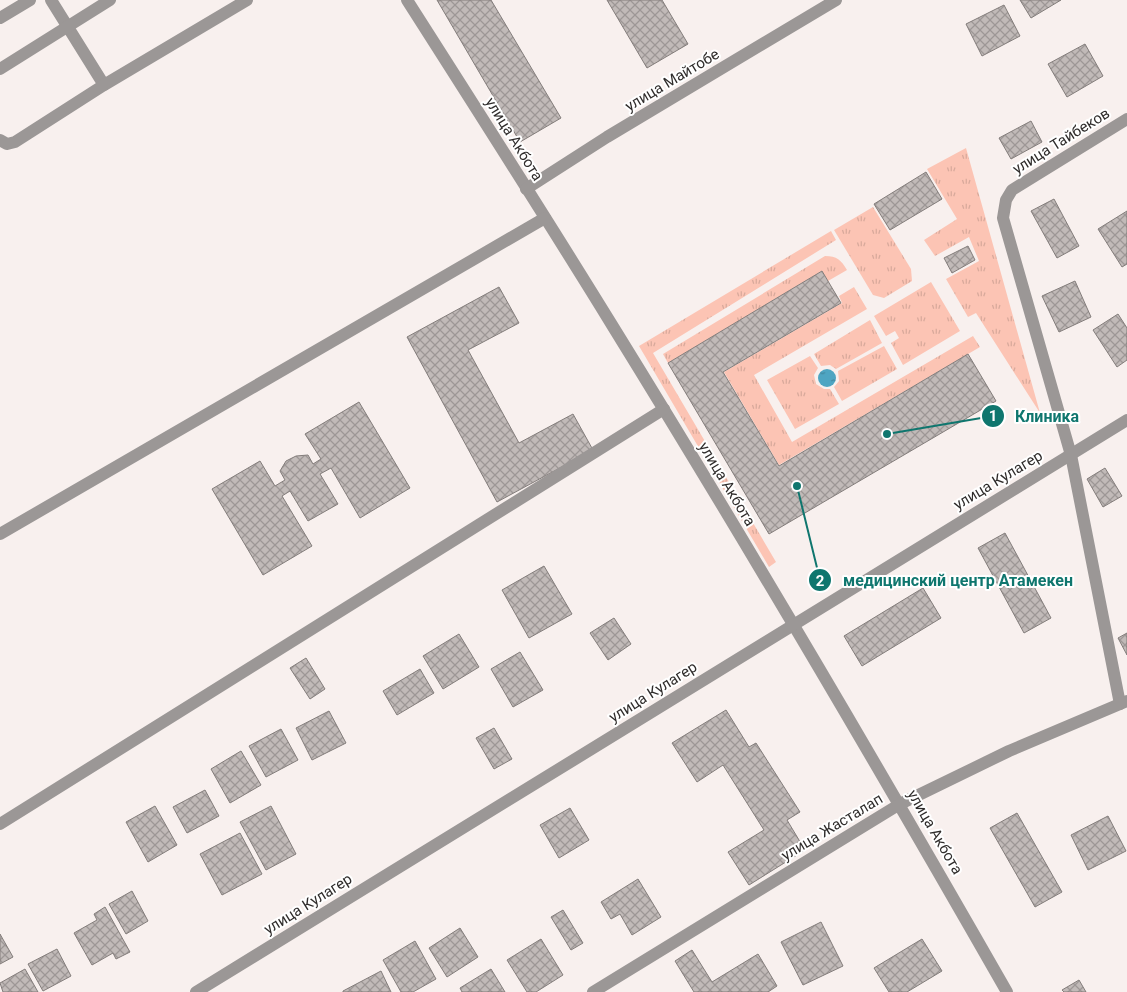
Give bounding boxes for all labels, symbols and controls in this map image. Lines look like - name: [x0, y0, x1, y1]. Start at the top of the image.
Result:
- street label: улица Майтобе: [622, 45, 722, 115]
- street label: улица Акбота: [481, 94, 547, 184]
- street label: улица Тайбеков: [1009, 104, 1113, 178]
- callout: Клиника: [980, 401, 1089, 432]
- text: 1: [989, 407, 997, 425]
- text: Клиника: [1015, 407, 1080, 426]
- street label: улица Акбота: [695, 439, 759, 529]
- street label: улица Кулагер: [950, 446, 1046, 514]
- callout: медицинский центр Атамекен: [808, 565, 1083, 596]
- text: медицинский центр Атамекен: [843, 571, 1073, 590]
- text: 2: [816, 572, 825, 590]
- street label: улица Кулагер: [606, 658, 700, 726]
- street label: улица Акбота: [904, 786, 966, 878]
- street label: улица Жасталап: [778, 790, 886, 864]
- street label: улица Кулагер: [261, 870, 355, 938]

